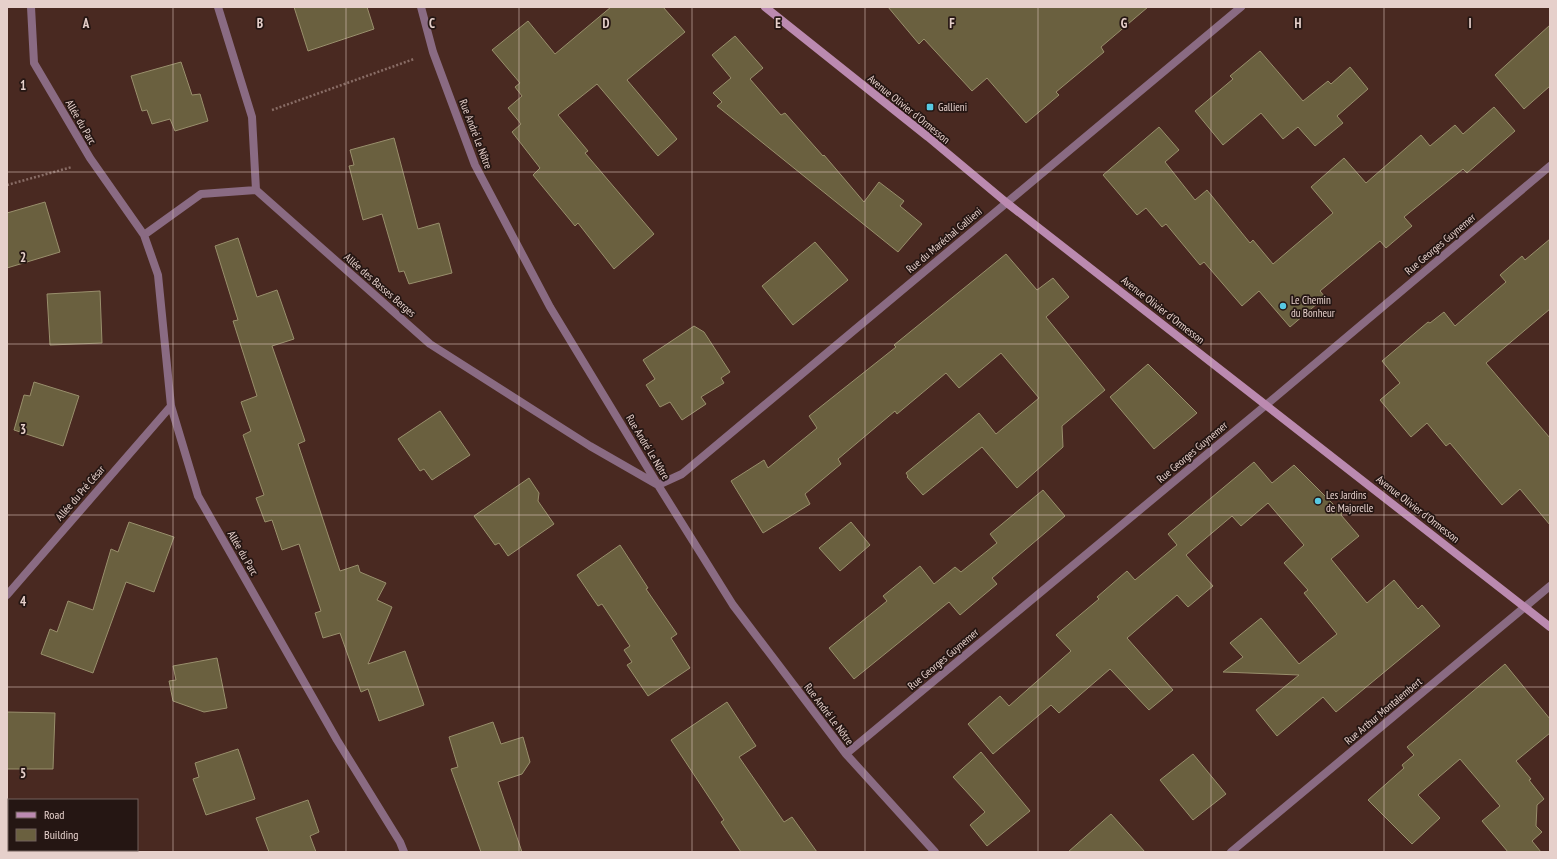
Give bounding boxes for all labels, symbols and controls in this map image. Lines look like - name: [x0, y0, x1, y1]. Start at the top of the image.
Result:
- text: A: [82, 15, 90, 32]
- text: B: [257, 15, 263, 32]
- text: C: [429, 15, 435, 32]
- text: D: [603, 15, 610, 32]
- text: E: [775, 15, 781, 32]
- text: F: [949, 15, 955, 32]
- text: G: [1121, 15, 1128, 32]
- text: H: [1295, 15, 1302, 32]
- text: I: [1468, 15, 1472, 32]
- street label: Avenue Olivier d'Ormesson: [865, 72, 953, 147]
- text: 1: [20, 77, 26, 94]
- street label: Allée du Parc: [63, 97, 99, 147]
- street label: Rue André Le Nôtre: [456, 97, 496, 171]
- place label: Gallieni: [938, 100, 967, 114]
- marker: Gallieni: [925, 102, 935, 112]
- street label: Rue du Maréchal Gallieni: [903, 204, 985, 276]
- street label: Rue Georges Guynemer: [1402, 210, 1478, 278]
- text: 2: [20, 249, 26, 266]
- street label: Allée des Basses Berges: [341, 250, 419, 320]
- street label: Avenue Olivier d'Ormesson: [1119, 273, 1208, 347]
- place label: Le Chemin du Bonheur: [1291, 293, 1335, 320]
- marker: Le Chemin du Bonheur: [1278, 301, 1288, 311]
- street label: Rue André Le Nôtre: [623, 412, 673, 483]
- street label: Rue Georges Guynemer: [1154, 418, 1230, 486]
- text: 3: [20, 421, 26, 438]
- street label: Allée du Pré César: [52, 463, 108, 523]
- street label: Avenue Olivier d'Ormesson: [1374, 472, 1463, 546]
- place label: Les Jardins de Majorelle: [1326, 488, 1374, 515]
- marker: Les Jardins de Majorelle: [1313, 496, 1323, 506]
- street label: Allée du Parc: [225, 528, 261, 578]
- text: 4: [20, 593, 27, 610]
- street label: Rue Georges Guynemer: [905, 625, 981, 693]
- street label: Rue Arthur Montalembert: [1341, 674, 1425, 748]
- street label: Rue André Le Nôtre: [801, 680, 857, 748]
- text: 5: [20, 765, 26, 782]
- legend: [8, 799, 138, 851]
- text: Road: [44, 807, 64, 822]
- text: Building: [44, 827, 79, 842]

